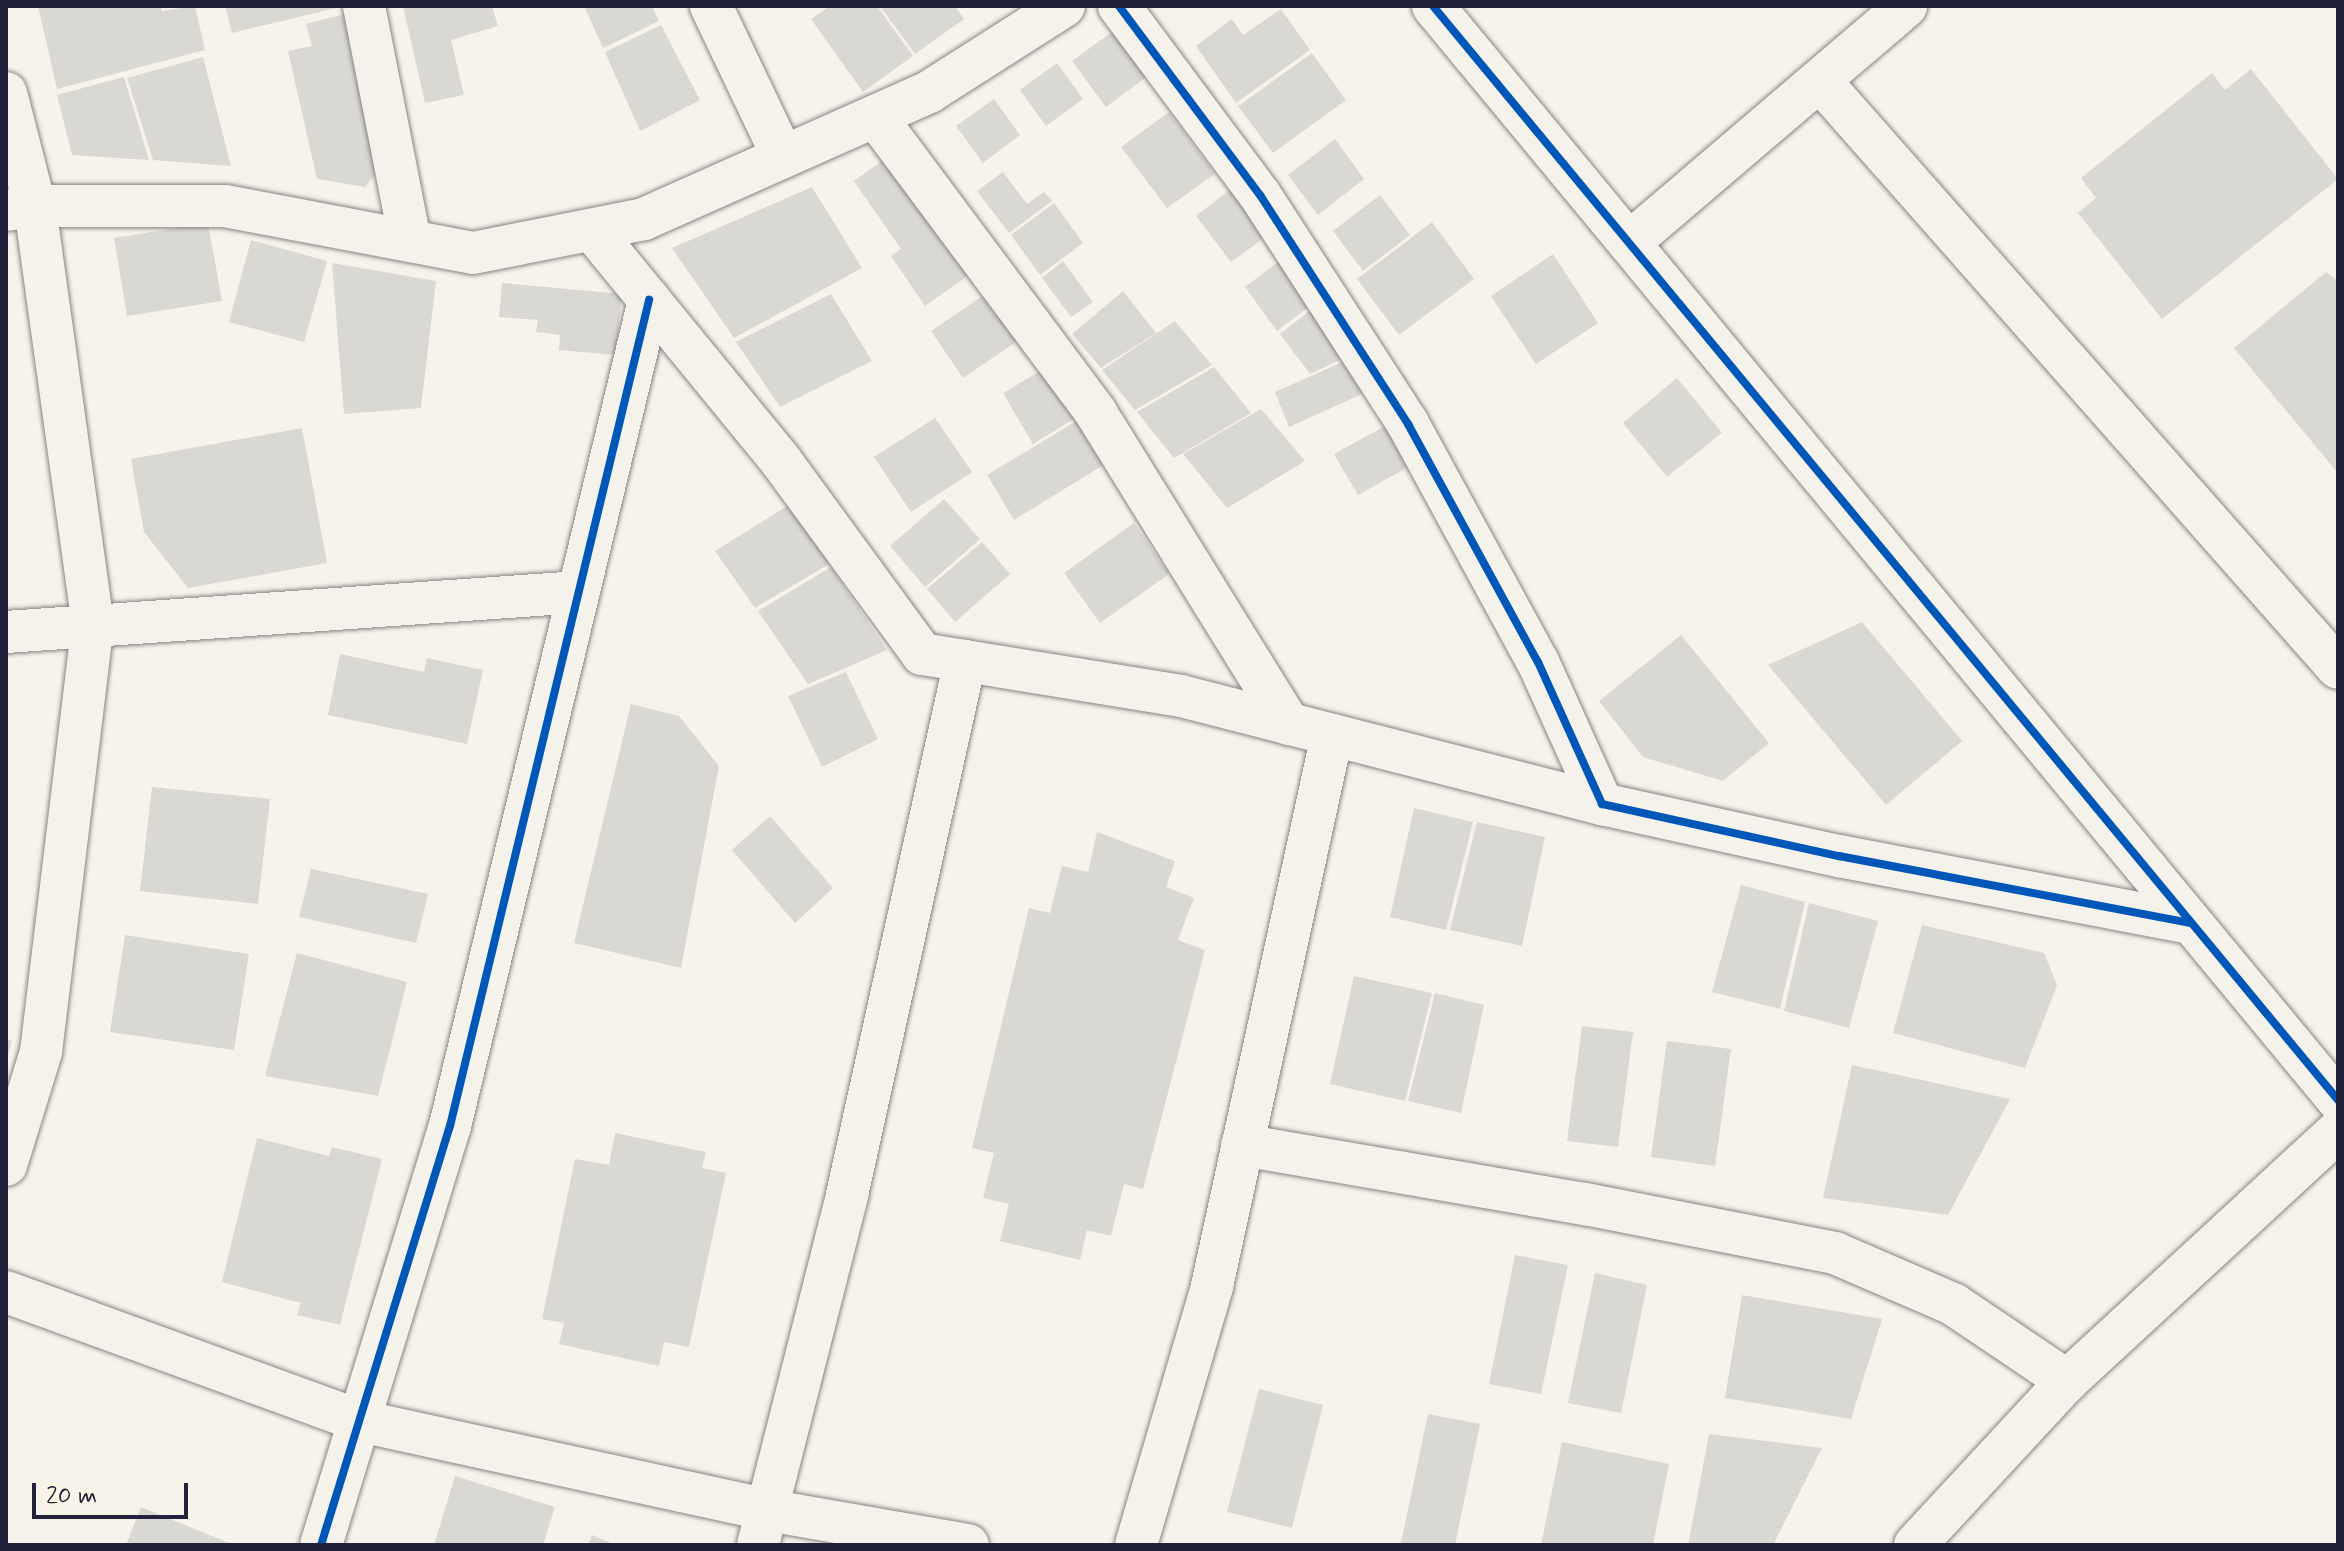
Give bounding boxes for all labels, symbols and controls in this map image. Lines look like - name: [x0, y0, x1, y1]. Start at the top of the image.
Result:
- scale bar: [36, 1467, 192, 1517]
- text: 20 m: [46, 1481, 97, 1512]

